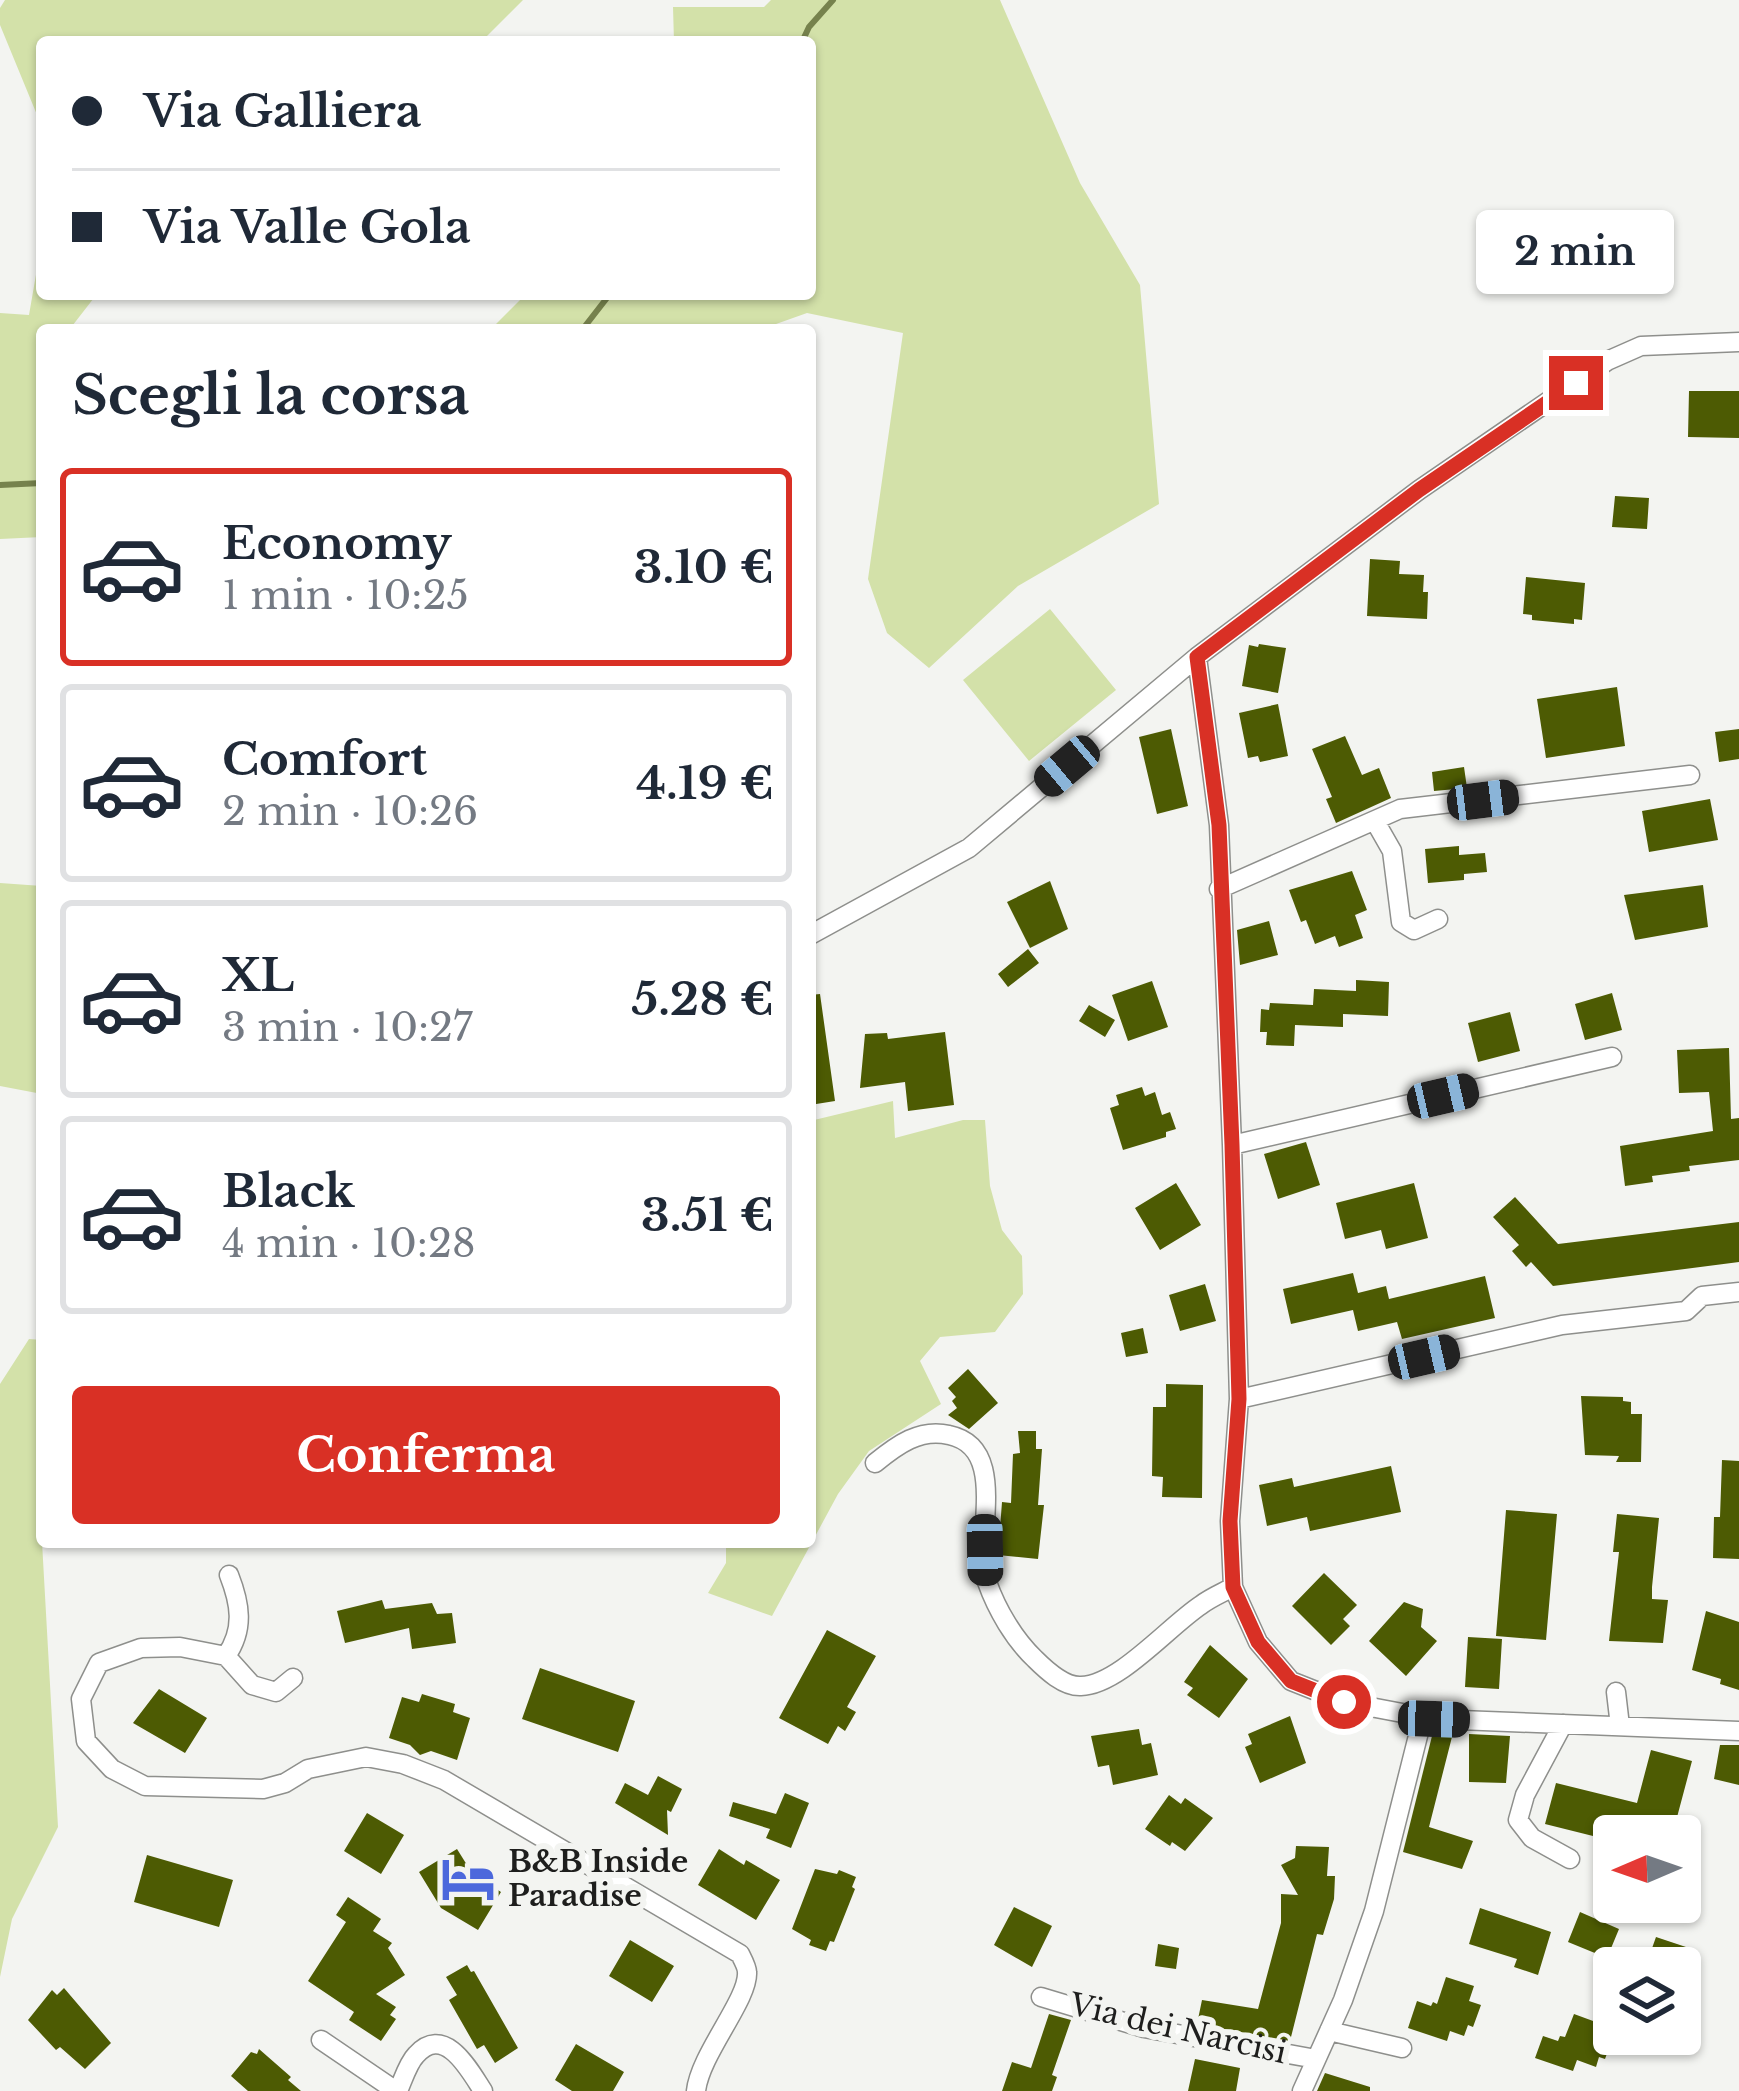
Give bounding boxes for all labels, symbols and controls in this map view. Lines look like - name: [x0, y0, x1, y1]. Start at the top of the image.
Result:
- text: Via Galliera: [144, 83, 422, 139]
- text: Via Valle Gola: [144, 199, 471, 255]
- callout: 2 min: [1477, 209, 1675, 293]
- text: 2 min: [1514, 227, 1636, 276]
- route end: [1549, 356, 1603, 410]
- text: Scegli la corsa: [72, 362, 470, 429]
- icon: car: [78, 513, 186, 621]
- text: Economy: [222, 515, 452, 571]
- text: 3.10 €: [634, 539, 774, 595]
- text: 1 min · 10:25: [222, 571, 469, 620]
- icon: car: [78, 729, 186, 837]
- car: [1028, 729, 1106, 803]
- text: Comfort: [222, 731, 427, 787]
- text: 4.19 €: [636, 755, 774, 811]
- car: [1445, 778, 1521, 822]
- text: 2 min · 10:26: [222, 787, 478, 836]
- icon: car: [78, 945, 186, 1053]
- text: XL: [222, 947, 294, 1003]
- text: 5.28 €: [631, 971, 774, 1027]
- text: 3 min · 10:27: [222, 1003, 473, 1052]
- car: [1404, 1070, 1482, 1122]
- icon: car: [78, 1161, 186, 1269]
- text: Black: [222, 1163, 355, 1219]
- text: 3.51 €: [641, 1187, 774, 1243]
- text: 4 min · 10:28: [222, 1219, 476, 1268]
- car: [1385, 1331, 1463, 1383]
- button: Conferma: [72, 1386, 780, 1524]
- car: [966, 1514, 1004, 1586]
- route start: [1317, 1675, 1371, 1729]
- car: [1397, 1700, 1471, 1738]
- north arrow: [1593, 1815, 1701, 1923]
- map controls: [1593, 1815, 1701, 2055]
- place label: B&B Inside Paradise: [508, 1843, 688, 1914]
- hotel icon: B&B Inside Paradise: [439, 1850, 497, 1908]
- button: layers: [1593, 1947, 1701, 2055]
- street label: Via dei Narcisi: [1065, 1985, 1290, 2071]

